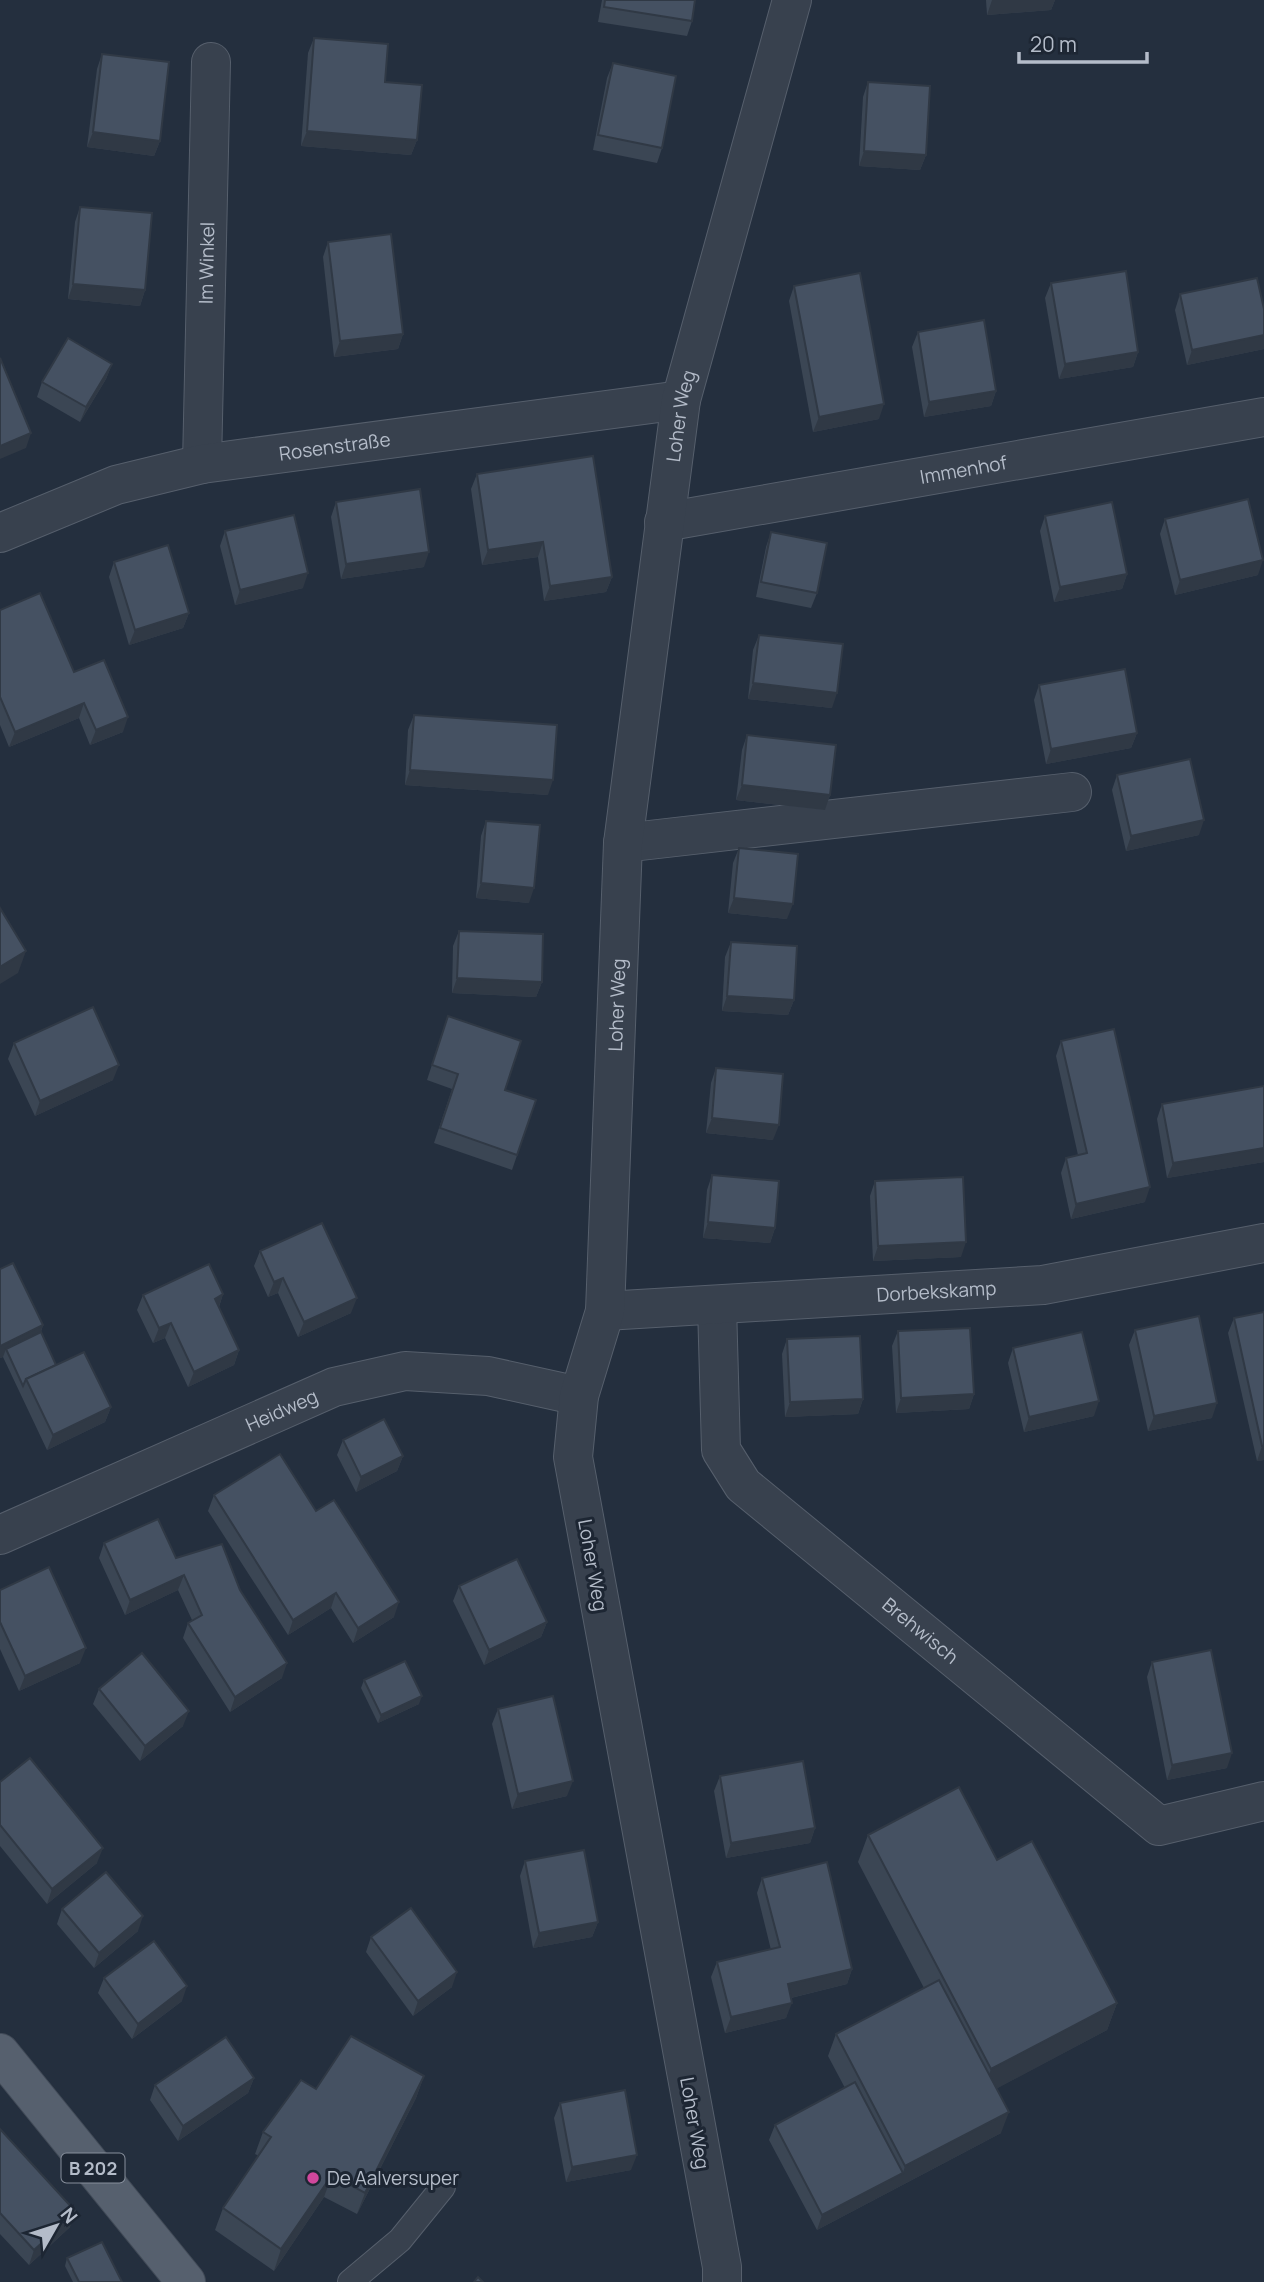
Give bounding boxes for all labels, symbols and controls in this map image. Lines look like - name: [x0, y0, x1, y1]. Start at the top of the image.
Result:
- scale bar: [1019, 21, 1147, 65]
- text: 20 m: [1030, 30, 1077, 58]
- street label: Im Winkel: [193, 222, 220, 304]
- street label: Loher Weg: [660, 367, 702, 464]
- street label: Rosenstraße: [277, 426, 392, 467]
- street label: Immenhof: [918, 449, 1009, 490]
- street label: Loher Weg: [602, 958, 632, 1052]
- street label: Dorbekskamp: [876, 1275, 997, 1308]
- street label: Heidweg: [241, 1383, 322, 1438]
- street label: Loher Weg: [572, 1517, 614, 1613]
- street label: Brehwisch: [877, 1591, 964, 1670]
- street label: Loher Weg: [674, 2075, 716, 2171]
- road number: B 202: [62, 2154, 124, 2182]
- place label: De Aalversuper: [327, 2165, 459, 2191]
- marker: De Aalversuper: [305, 2170, 321, 2186]
- north arrow: [21, 2191, 91, 2261]
- text: N: [55, 2202, 84, 2229]

